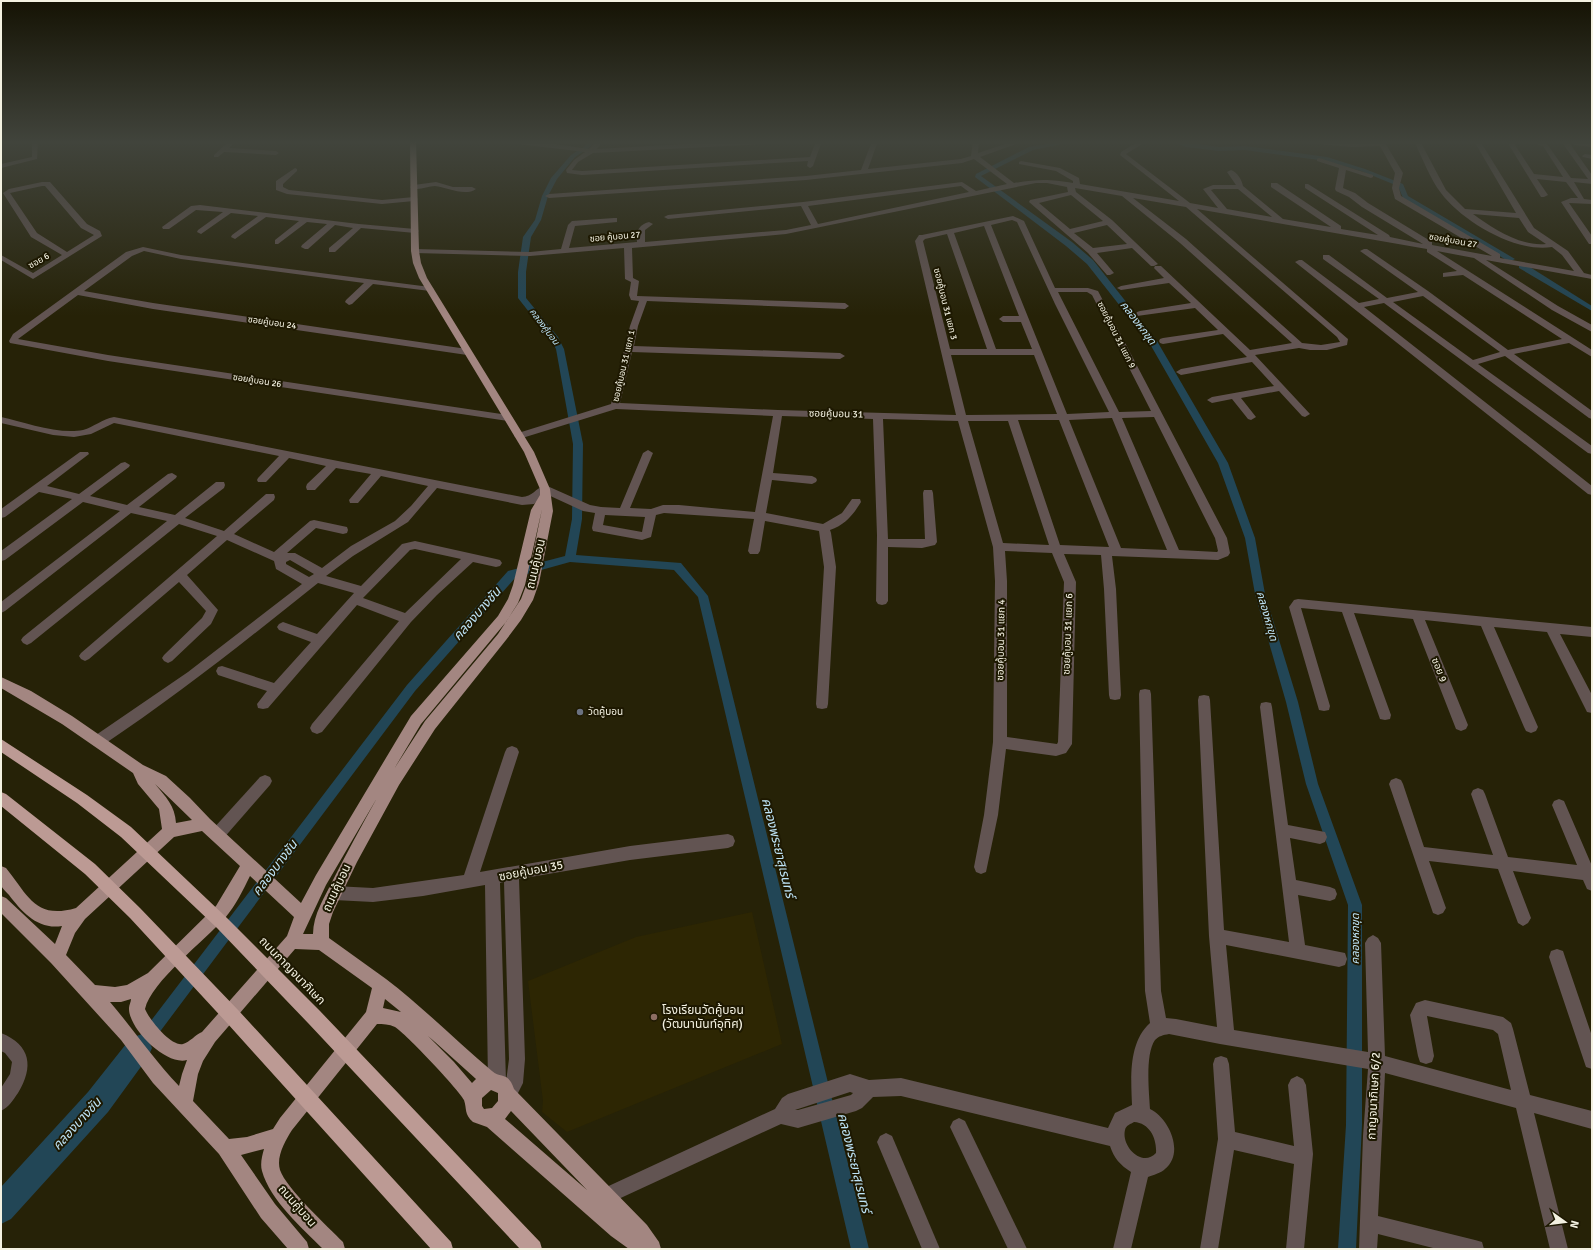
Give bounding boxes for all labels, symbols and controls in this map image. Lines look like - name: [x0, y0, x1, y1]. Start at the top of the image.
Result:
- street label: ซอย คู้บอน 27: [589, 229, 641, 245]
- street label: ซอยคู้บอน 27: [1428, 231, 1478, 251]
- street label: ซอย 6: [27, 251, 52, 271]
- street label: ซอยคู้บอน 31 แยก 3: [931, 267, 959, 341]
- water label: คลองหกขุด: [1117, 299, 1159, 348]
- street label: ซอยคู้บอน 31 แยก 9: [1094, 300, 1138, 370]
- water label: คลองคู้บอน: [527, 307, 561, 348]
- street label: ซอยคู้บอน 24: [247, 314, 297, 332]
- street label: ซอยคู้บอน 31 แยก 1: [610, 329, 638, 403]
- street label: ซอยคู้บอน 26: [232, 372, 282, 390]
- street label: ซอยคู้บอน 31: [809, 408, 863, 420]
- street label: ถนนคู้บอน: [523, 538, 549, 590]
- water label: คลองบางชัน: [450, 583, 505, 644]
- water label: คลองหกขุด: [1254, 590, 1281, 644]
- street label: ซอยคู้บอน 31 แยก 6: [1061, 593, 1075, 675]
- street label: ซอยคู้บอน 31 แยก 4: [994, 599, 1008, 681]
- street label: ซอย 9: [1429, 656, 1449, 684]
- place label: วัดคู้บอน: [588, 706, 623, 718]
- marker: วัดคู้บอน: [575, 707, 585, 717]
- water label: คลองพระยาสุเรนทร์: [758, 796, 799, 903]
- water label: คลองบางชัน: [249, 836, 302, 899]
- street label: ซอยคู้บอน 35: [498, 857, 564, 885]
- street label: ถนนคู้บอน: [319, 862, 355, 914]
- water label: คลองหกขุด: [1349, 912, 1362, 965]
- street label: ถนนกาญจนาภิเษก: [256, 934, 328, 1008]
- place label: โรงเรียนวัดคู้บอน (วัฒนานันท์อุทิศ): [662, 1003, 744, 1032]
- marker: โรงเรียนวัดคู้บอน (วัฒนานันท์อุทิศ): [649, 1012, 659, 1022]
- street label: กาญจนาภิเษก 6/2: [1364, 1052, 1384, 1140]
- water label: คลองบางชัน: [49, 1094, 105, 1154]
- water label: คลองพระยาสุเรนทร์: [834, 1111, 875, 1218]
- street label: ถนนคู้บอน: [275, 1182, 319, 1230]
- north arrow: [1545, 1202, 1585, 1242]
- text: N: [1567, 1219, 1581, 1230]

